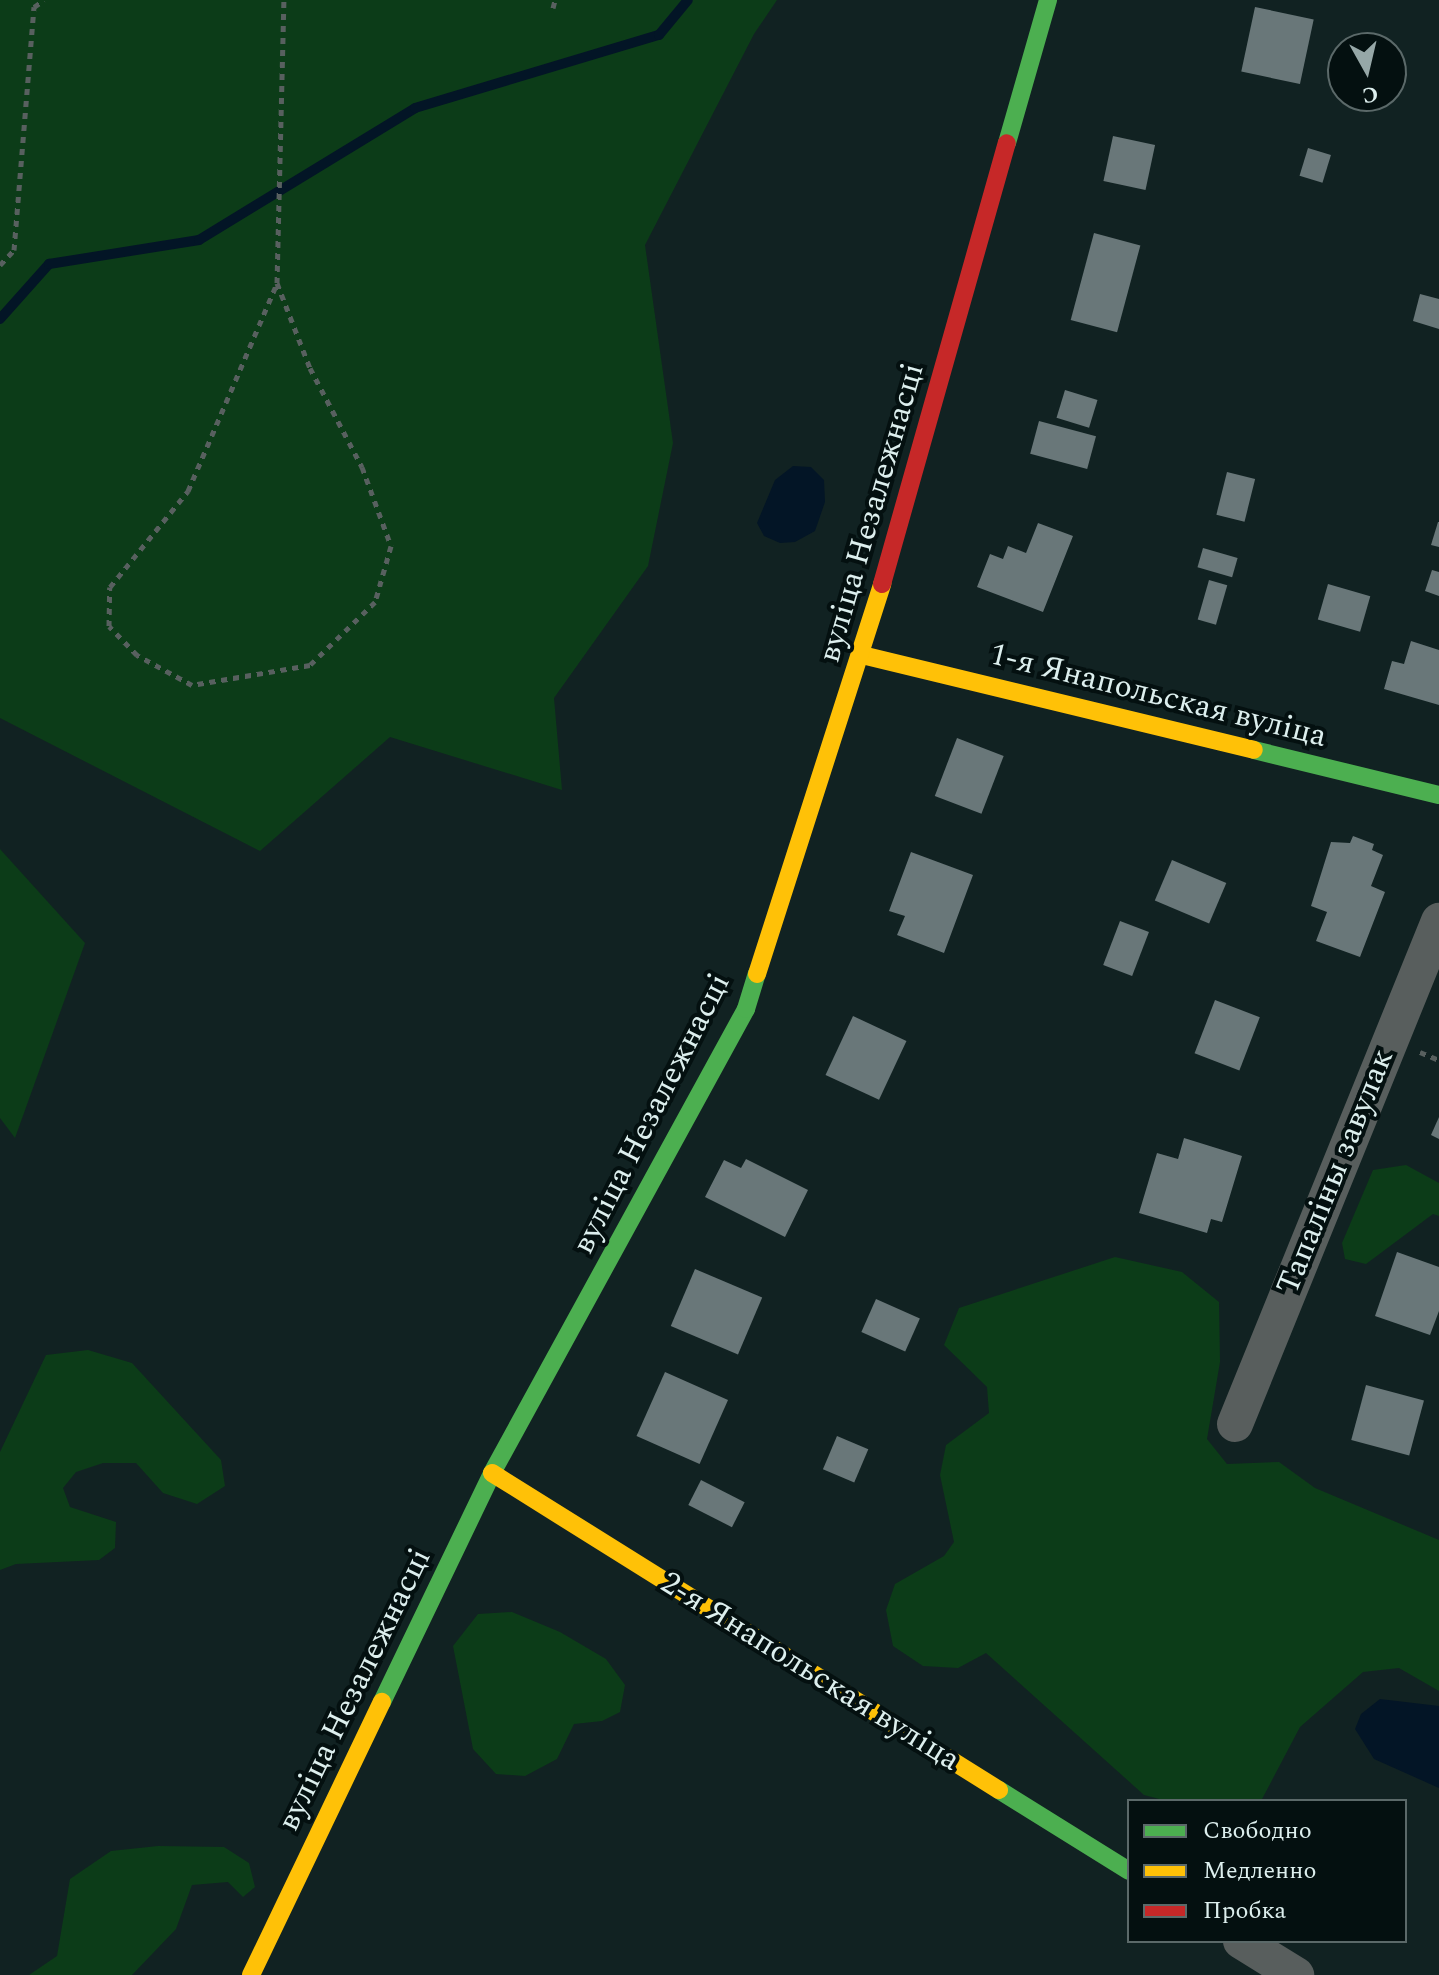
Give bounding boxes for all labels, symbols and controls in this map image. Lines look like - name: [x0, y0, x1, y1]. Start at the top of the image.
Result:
- north arrow: [1327, 32, 1407, 112]
- text: С: [1360, 77, 1380, 112]
- street label: вуліца Незалежнасці: [811, 359, 933, 667]
- street label: 1-я Янапольская вуліца: [986, 636, 1330, 756]
- street label: вуліца Незалежнасці: [565, 967, 739, 1261]
- street label: Тапаліны завулак: [1269, 1044, 1403, 1300]
- street label: вуліца Незалежнасці: [270, 1543, 440, 1837]
- street label: 2-я Янапольская вуліца: [653, 1564, 967, 1780]
- legend: [1127, 1799, 1407, 1943]
- text: Свободно: [1203, 1813, 1312, 1849]
- text: Медленно: [1203, 1853, 1316, 1889]
- text: Пробка: [1203, 1893, 1286, 1929]

